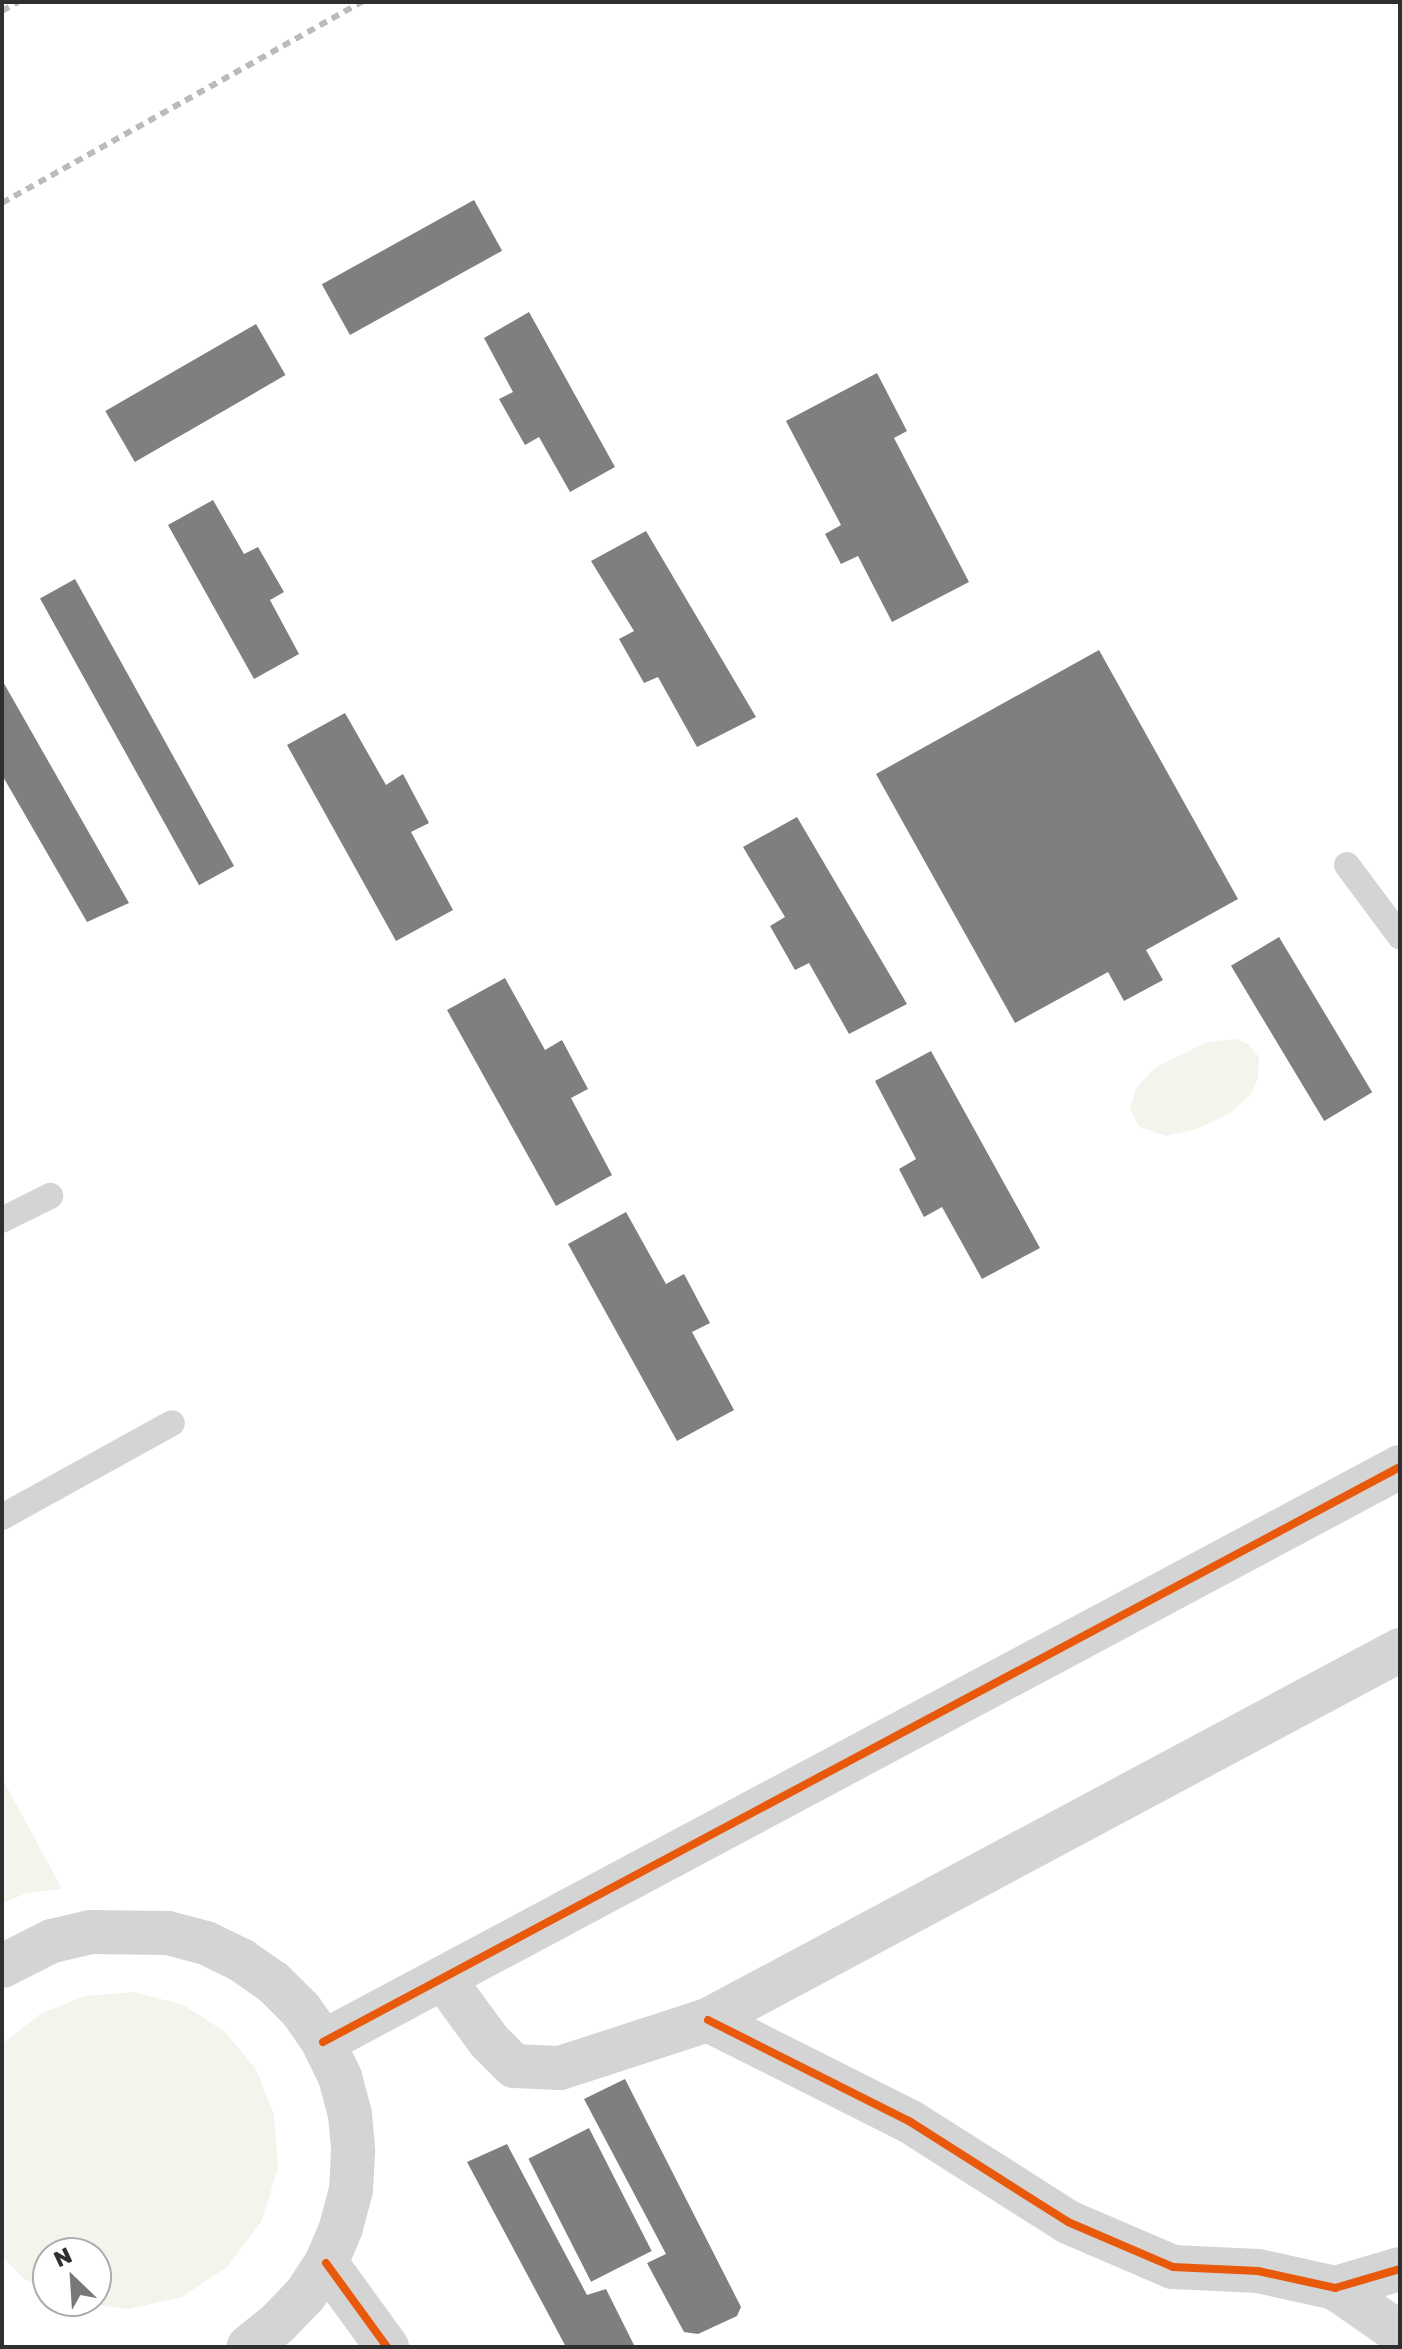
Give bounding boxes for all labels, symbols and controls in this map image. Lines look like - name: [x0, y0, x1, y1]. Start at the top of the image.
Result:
- north arrow: [32, 2237, 112, 2317]
- text: N: [49, 2241, 76, 2272]

